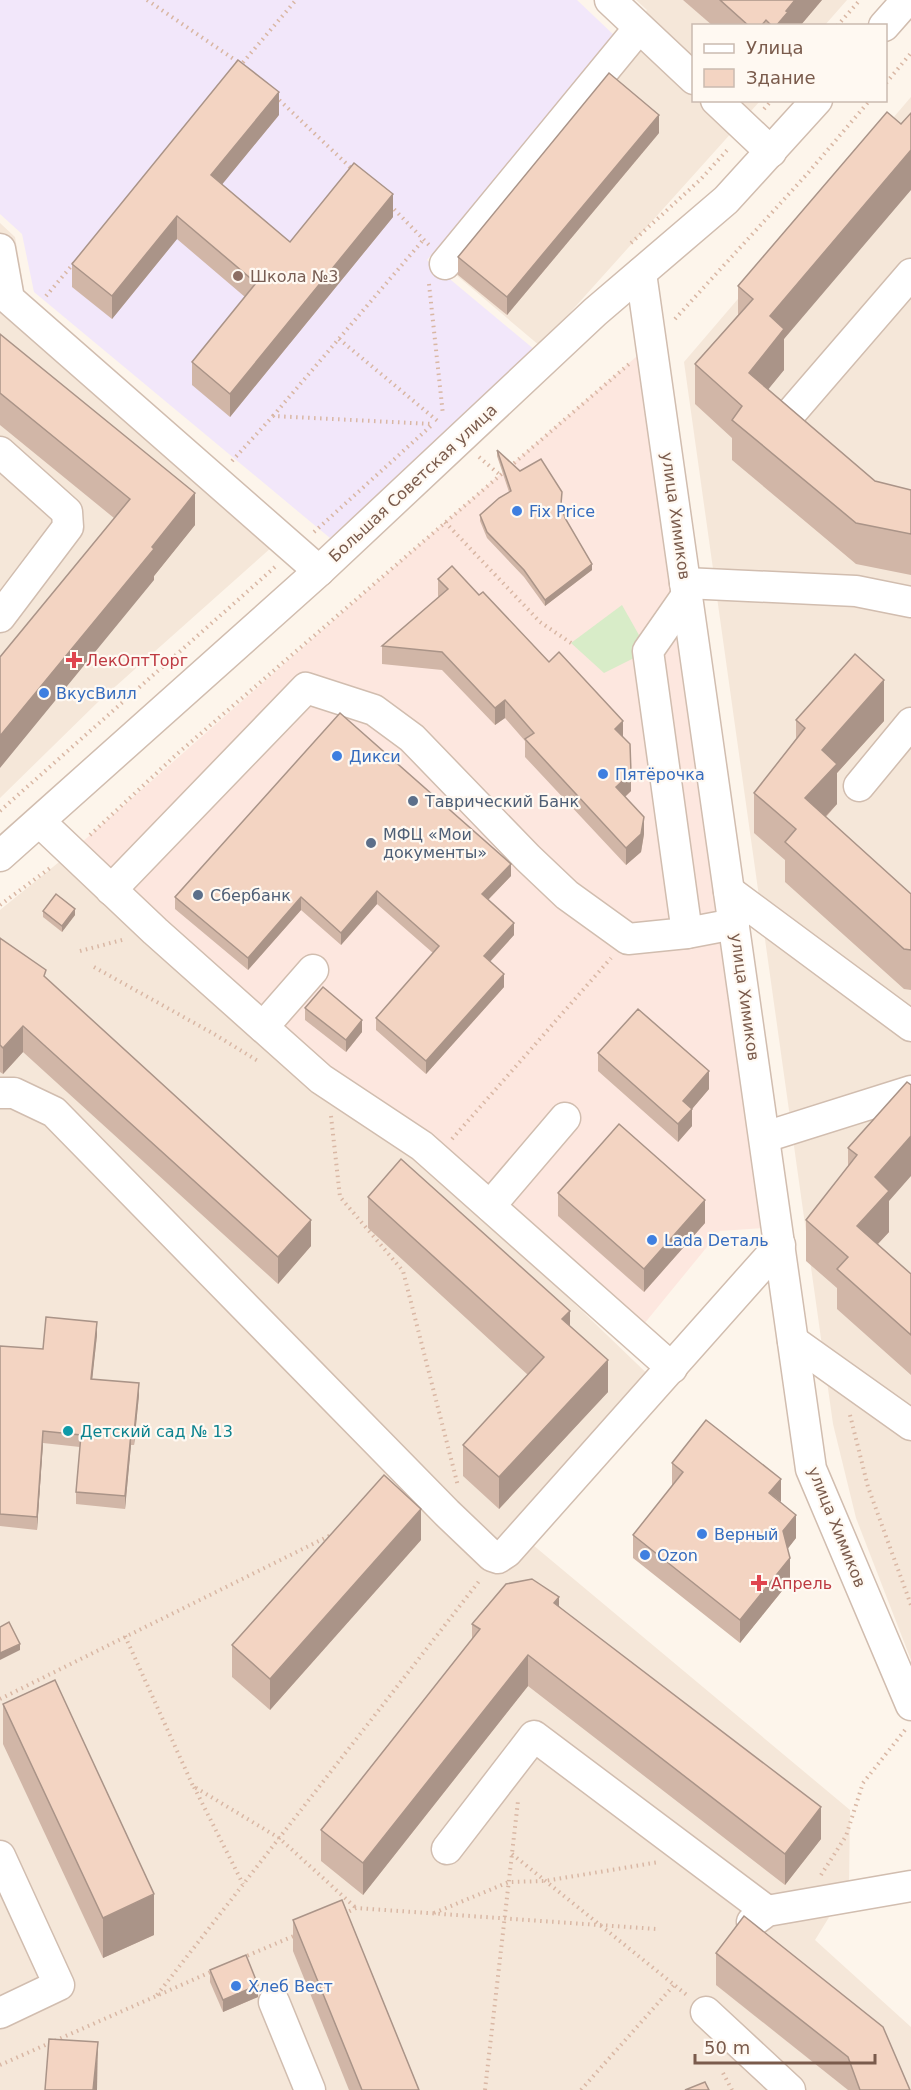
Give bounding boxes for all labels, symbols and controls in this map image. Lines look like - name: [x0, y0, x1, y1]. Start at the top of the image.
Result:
- legend: [692, 24, 887, 102]
- text: Улица: [746, 37, 803, 58]
- text: Здание: [746, 67, 816, 88]
- place label: Школа №3: [250, 267, 339, 286]
- marker: Школа №3: [231, 269, 245, 283]
- street label: Большая Советская улица: [325, 400, 501, 566]
- street label: улица Химиков: [658, 451, 694, 581]
- place label: Fix Price: [529, 502, 595, 521]
- marker: Fix Price: [510, 504, 524, 518]
- place label: ЛекОптТорг: [86, 651, 188, 670]
- marker: ЛекОптТорг: [67, 653, 81, 667]
- place label: ВкусВилл: [56, 684, 137, 703]
- marker: ВкусВилл: [37, 686, 51, 700]
- place label: Дикси: [349, 747, 401, 766]
- marker: Дикси: [330, 749, 344, 763]
- place label: Пятёрочка: [615, 765, 705, 784]
- marker: Пятёрочка: [596, 767, 610, 781]
- place label: Таврический Банк: [424, 792, 579, 811]
- marker: Таврический Банк: [406, 794, 420, 808]
- place label: МФЦ «Мои документы»: [383, 825, 487, 862]
- marker: МФЦ «Мои документы»: [364, 836, 378, 850]
- place label: Сбербанк: [210, 886, 291, 905]
- marker: Сбербанк: [191, 888, 205, 902]
- street label: улица Химиков: [727, 932, 763, 1062]
- place label: Lada Dеталь: [664, 1231, 769, 1250]
- marker: Lada Dеталь: [645, 1233, 659, 1247]
- place label: Детский сад № 13: [80, 1422, 233, 1441]
- marker: Детский сад № 13: [61, 1424, 75, 1438]
- street label: улица Химиков: [804, 1464, 870, 1590]
- place label: Верный: [714, 1525, 778, 1544]
- marker: Верный: [695, 1527, 709, 1541]
- place label: Ozon: [657, 1546, 698, 1565]
- marker: Ozon: [638, 1548, 652, 1562]
- place label: Апрель: [771, 1574, 832, 1593]
- marker: Апрель: [752, 1576, 766, 1590]
- place label: Хлеб Вест: [248, 1977, 333, 1996]
- marker: Хлеб Вест: [229, 1979, 243, 1993]
- scale bar: [695, 2027, 875, 2065]
- text: 50 m: [704, 2037, 750, 2058]

